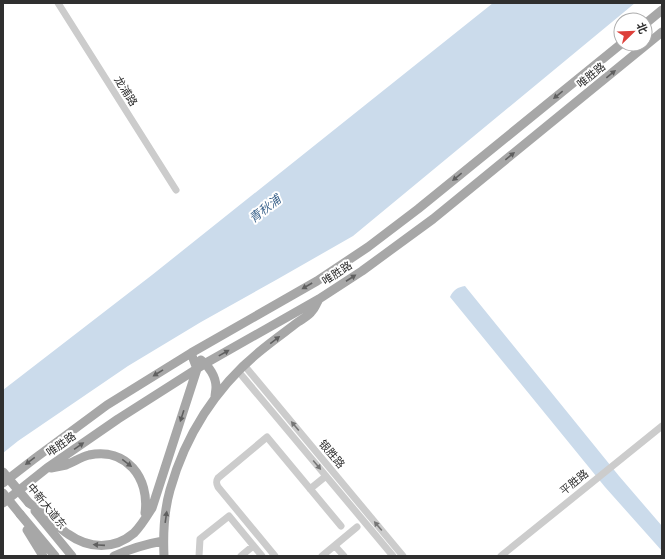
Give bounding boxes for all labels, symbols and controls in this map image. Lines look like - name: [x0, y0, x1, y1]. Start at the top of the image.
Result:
- north arrow: [613, 12, 653, 52]
- text: 北: [635, 21, 650, 35]
- street label: 唯胜路: [574, 60, 608, 90]
- one-way arrow: [605, 70, 616, 78]
- street label: 龙浦路: [112, 74, 140, 108]
- one-way arrow: [553, 90, 564, 99]
- one-way arrow: [505, 152, 515, 161]
- one-way arrow: [452, 173, 463, 181]
- water label: 青秋浦: [247, 191, 285, 226]
- street label: 唯胜路: [320, 259, 354, 287]
- one-way arrow: [346, 274, 357, 282]
- one-way arrow: [301, 283, 313, 290]
- one-way arrow: [269, 336, 280, 344]
- one-way arrow: [218, 349, 230, 356]
- one-way arrow: [152, 370, 164, 377]
- one-way arrow: [178, 410, 184, 422]
- one-way arrow: [290, 421, 299, 432]
- street label: 唯胜路: [44, 430, 78, 458]
- street label: 银胜路: [317, 438, 347, 470]
- one-way arrow: [74, 442, 85, 450]
- one-way arrow: [25, 457, 36, 466]
- one-way arrow: [121, 459, 132, 467]
- one-way arrow: [313, 460, 322, 471]
- street label: 平胜路: [557, 467, 591, 497]
- street label: 中新大道东: [25, 481, 69, 531]
- one-way arrow: [162, 511, 169, 523]
- one-way arrow: [373, 521, 382, 531]
- one-way arrow: [93, 541, 105, 548]

